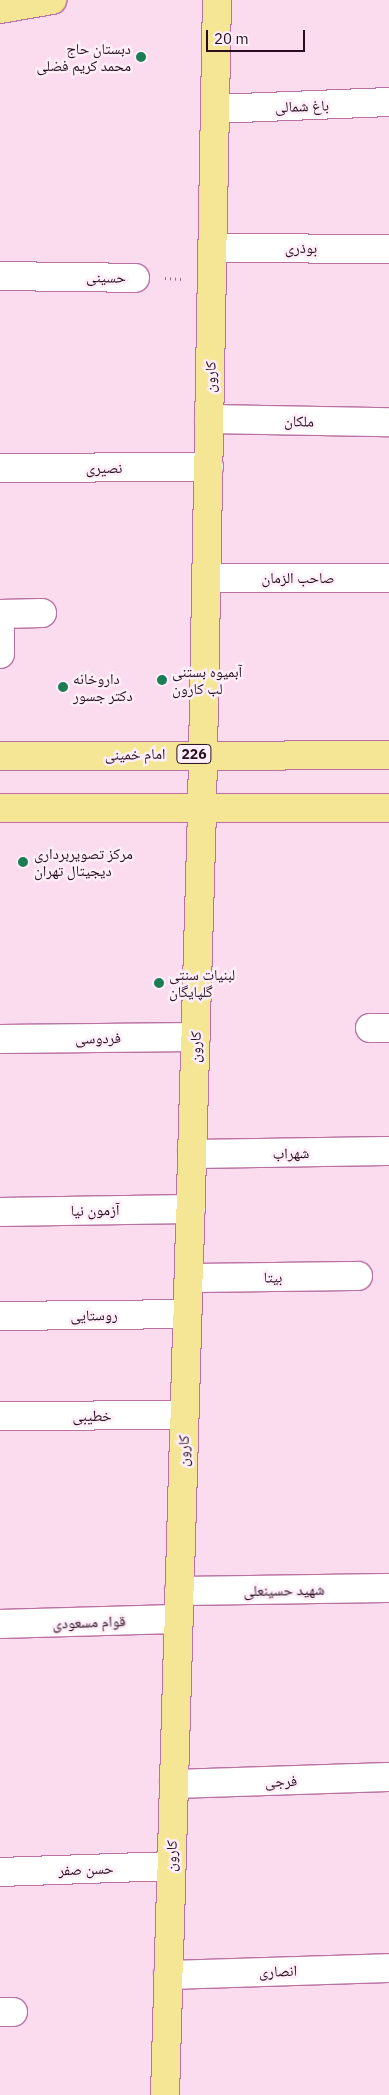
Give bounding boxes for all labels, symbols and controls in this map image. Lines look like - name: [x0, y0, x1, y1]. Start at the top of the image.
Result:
- scale bar: [209, 20, 308, 52]
- text: 20 m: [214, 29, 249, 48]
- place label: دبستان حاج محمد کریم فضلی: [36, 39, 131, 74]
- marker: دبستان حاج محمد کریم فضلی: [135, 51, 147, 63]
- street label: باغ شمالی: [275, 96, 329, 116]
- street label: بوذری: [285, 239, 317, 257]
- street label: حسینی: [86, 268, 126, 286]
- street label: کارون: [201, 361, 219, 393]
- street label: ملکان: [284, 412, 314, 430]
- street label: نصیری: [86, 459, 122, 477]
- street label: صاحب الزمان: [261, 569, 335, 587]
- place label: آبمیوه بستنی لب کارون: [172, 662, 242, 697]
- place label: داروخانه دکتر جسور: [73, 669, 133, 704]
- marker: آبمیوه بستنی لب کارون: [156, 674, 168, 686]
- marker: داروخانه دکتر جسور: [57, 681, 69, 693]
- road number: 226: [175, 742, 213, 766]
- street label: امام خمینی: [104, 744, 166, 764]
- place label: مرکز تصویربرداری دیجیتال تهران: [34, 844, 133, 879]
- marker: مرکز تصویربرداری دیجیتال تهران: [16, 855, 30, 869]
- place label: لبنیات سنتی گلپایگان: [169, 965, 235, 1000]
- marker: لبنیات سنتی گلپایگان: [153, 977, 165, 989]
- street label: فردوسی: [75, 1029, 121, 1047]
- street label: کارون: [185, 1031, 205, 1063]
- street label: شهراب: [272, 1144, 310, 1162]
- street label: آزمون نیا: [70, 1201, 120, 1219]
- street label: بیتا: [263, 1268, 283, 1286]
- street label: روستایی: [70, 1306, 118, 1324]
- street label: خطیبی: [72, 1407, 112, 1425]
- street label: کارون: [173, 1435, 193, 1467]
- street label: شهید حسینعلی: [243, 1580, 325, 1600]
- street label: قوام مسعودی: [52, 1612, 126, 1632]
- street label: فرجی: [265, 1771, 297, 1791]
- street label: کارون: [161, 1840, 181, 1872]
- street label: حسن صفر: [58, 1859, 114, 1879]
- street label: انصاری: [259, 1961, 297, 1981]

